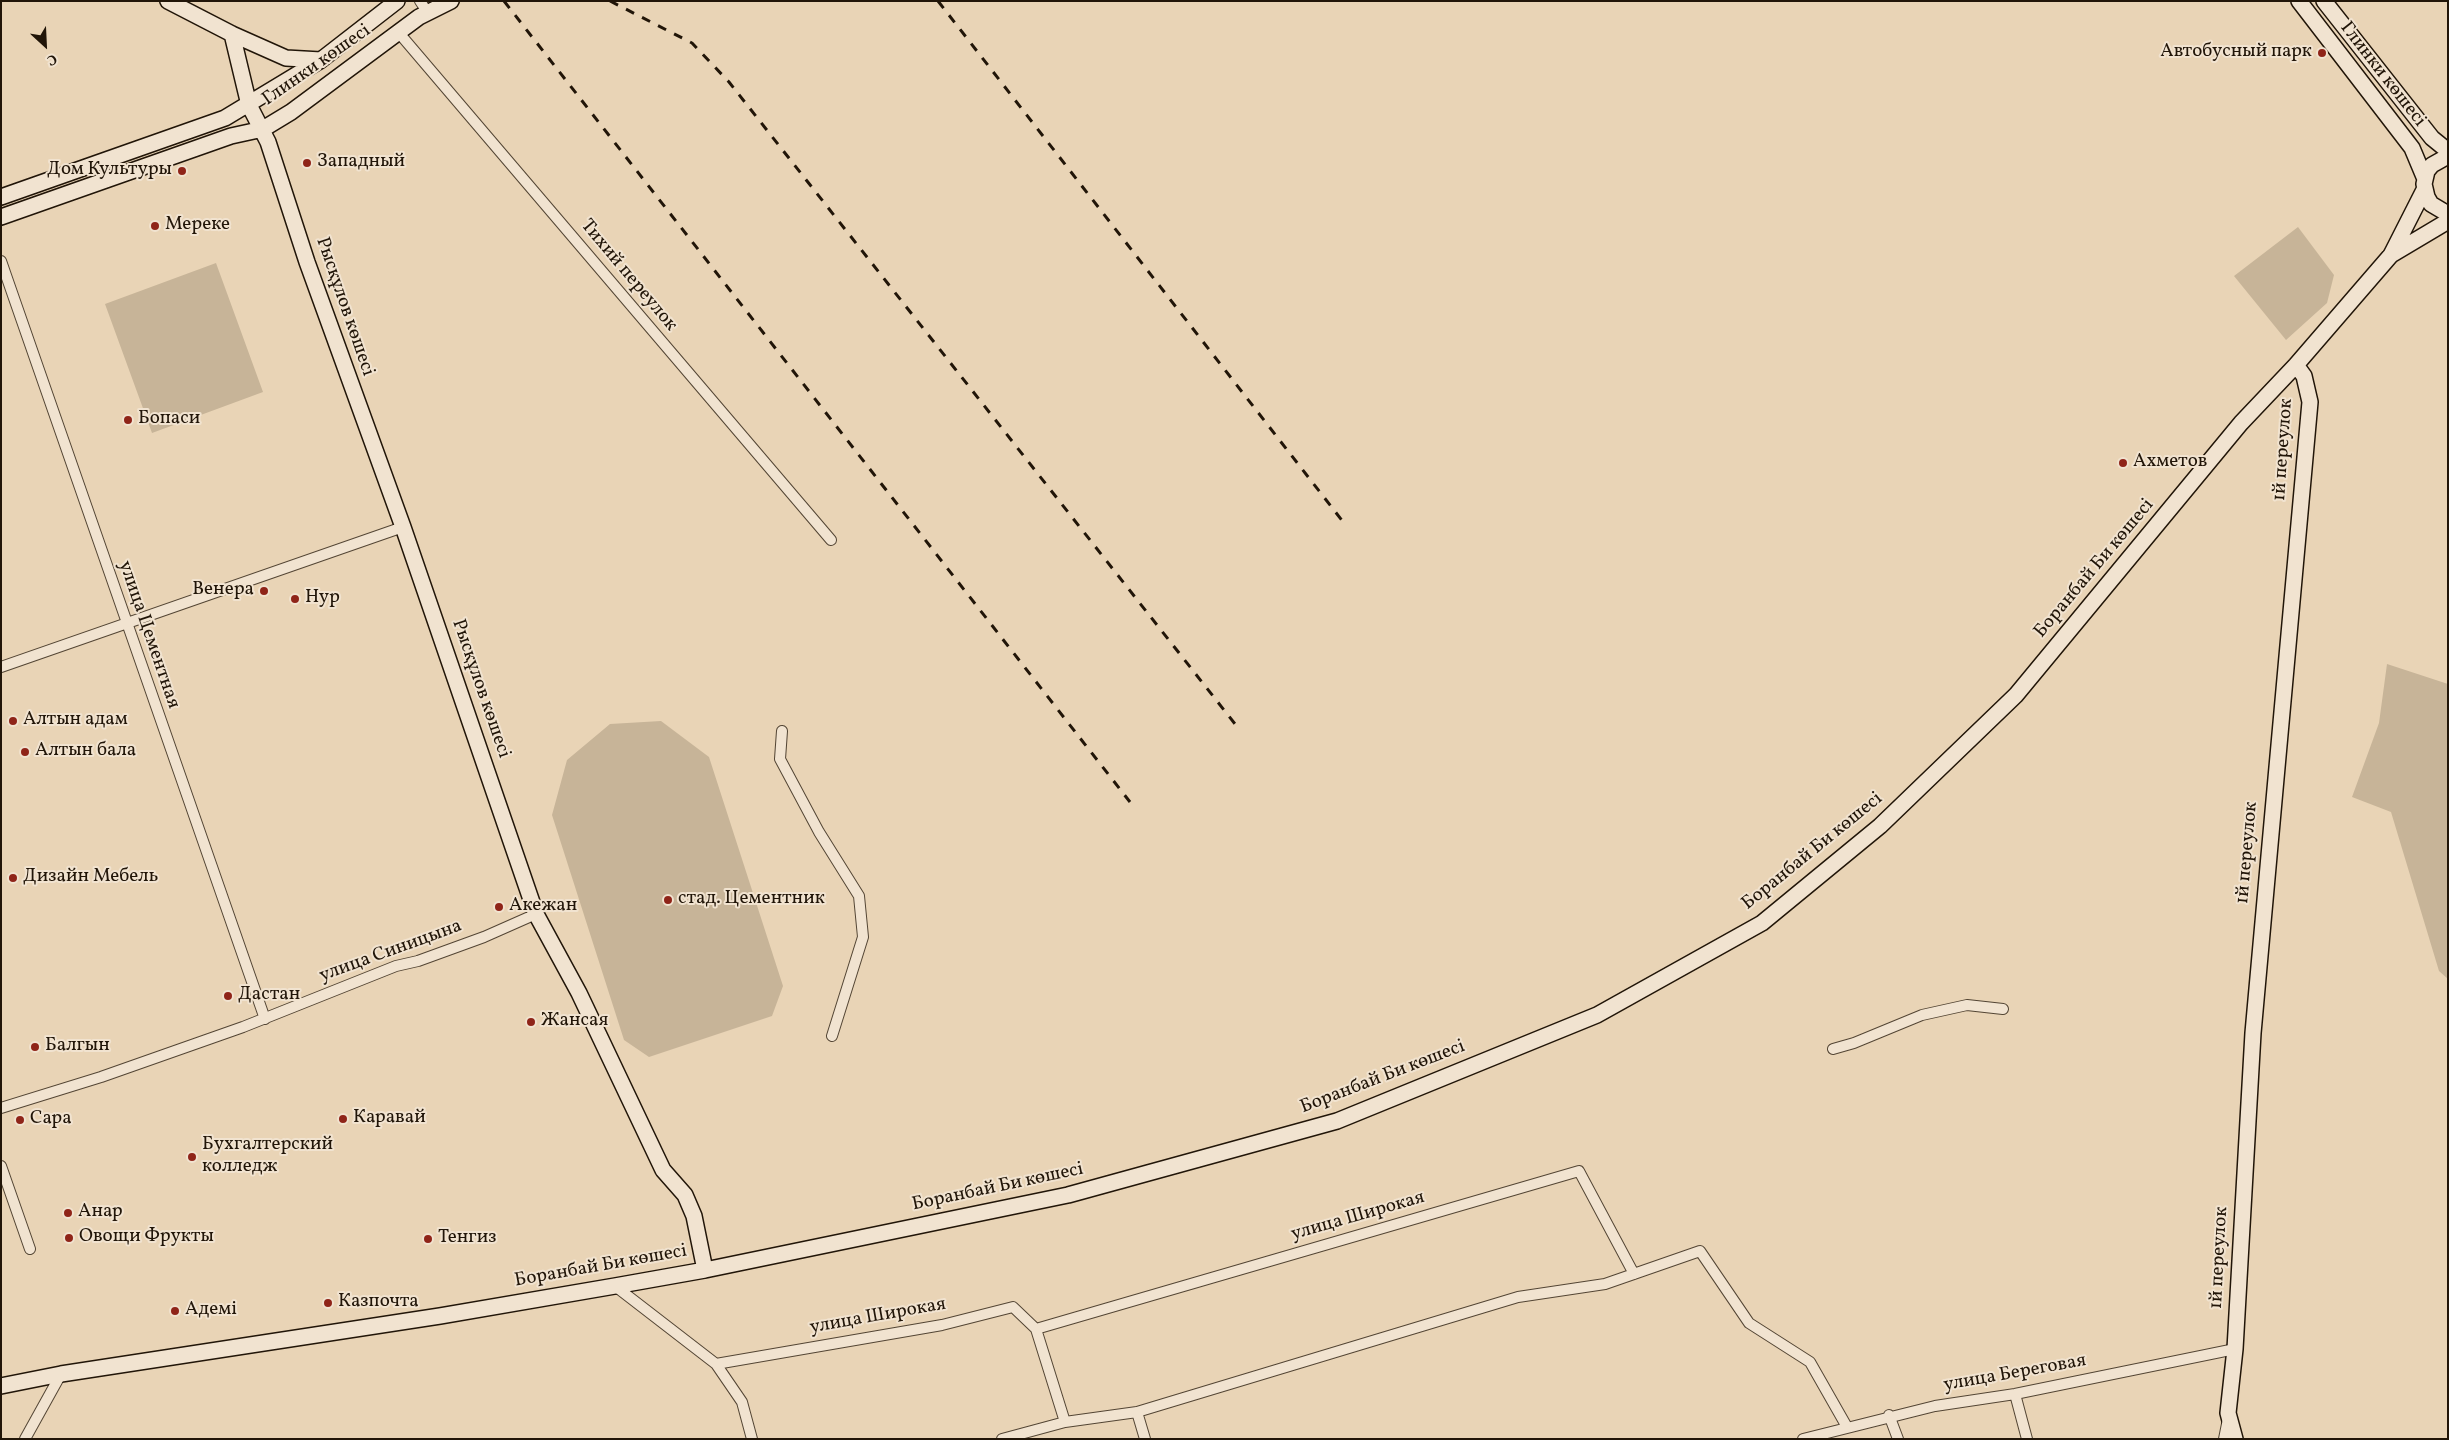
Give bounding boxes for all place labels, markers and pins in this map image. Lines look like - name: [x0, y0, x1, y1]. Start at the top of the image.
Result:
- place label: Автобусный парк: [2160, 42, 2312, 64]
- marker: Автобусный парк: [2316, 47, 2328, 59]
- place label: Западный: [317, 152, 405, 174]
- marker: Западный: [301, 157, 313, 169]
- place label: Дом Культуры: [47, 160, 172, 182]
- marker: Дом Культуры: [176, 165, 188, 177]
- place label: Мереке: [165, 215, 230, 237]
- marker: Мереке: [149, 220, 161, 232]
- place label: Бопаси: [138, 409, 200, 431]
- marker: Бопаси: [122, 414, 134, 426]
- place label: Ахметов: [2133, 452, 2207, 474]
- marker: Ахметов: [2117, 457, 2129, 469]
- place label: Венера: [192, 580, 254, 602]
- marker: Венера: [258, 585, 270, 597]
- place label: Нур: [305, 588, 340, 610]
- marker: Нур: [289, 593, 301, 605]
- place label: Алтын адам: [23, 710, 128, 732]
- marker: Алтын адам: [7, 715, 19, 727]
- place label: Алтын бала: [35, 741, 136, 763]
- marker: Алтын бала: [19, 746, 31, 758]
- place label: Дизайн Мебель: [23, 867, 158, 889]
- marker: Дизайн Мебель: [7, 872, 19, 884]
- place label: стад. Цементник: [678, 889, 825, 911]
- marker: стад. Цементник: [662, 894, 674, 906]
- place label: Акежан: [509, 896, 577, 918]
- marker: Акежан: [493, 901, 505, 913]
- place label: Дастан: [238, 985, 300, 1007]
- marker: Дастан: [222, 990, 234, 1002]
- place label: Жансая: [541, 1011, 608, 1033]
- marker: Жансая: [525, 1016, 537, 1028]
- place label: Балгын: [45, 1036, 110, 1058]
- marker: Балгын: [29, 1041, 41, 1053]
- place label: Каравай: [353, 1108, 426, 1130]
- place label: Сара: [30, 1109, 72, 1131]
- marker: Каравай: [337, 1113, 349, 1125]
- marker: Сара: [14, 1114, 26, 1126]
- place label: Бухгалтерский колледж: [202, 1135, 333, 1179]
- marker: Бухгалтерский колледж: [186, 1151, 198, 1163]
- place label: Анар: [78, 1202, 123, 1224]
- marker: Анар: [62, 1207, 74, 1219]
- place label: Овощи Фрукты: [79, 1227, 214, 1249]
- place label: Тенгиз: [438, 1228, 496, 1250]
- marker: Овощи Фрукты: [63, 1232, 75, 1244]
- marker: Тенгиз: [422, 1233, 434, 1245]
- place label: Казпочта: [338, 1292, 419, 1314]
- marker: Казпочта: [322, 1297, 334, 1309]
- place label: Адемi: [185, 1300, 237, 1322]
- marker: Адемi: [169, 1305, 181, 1317]

